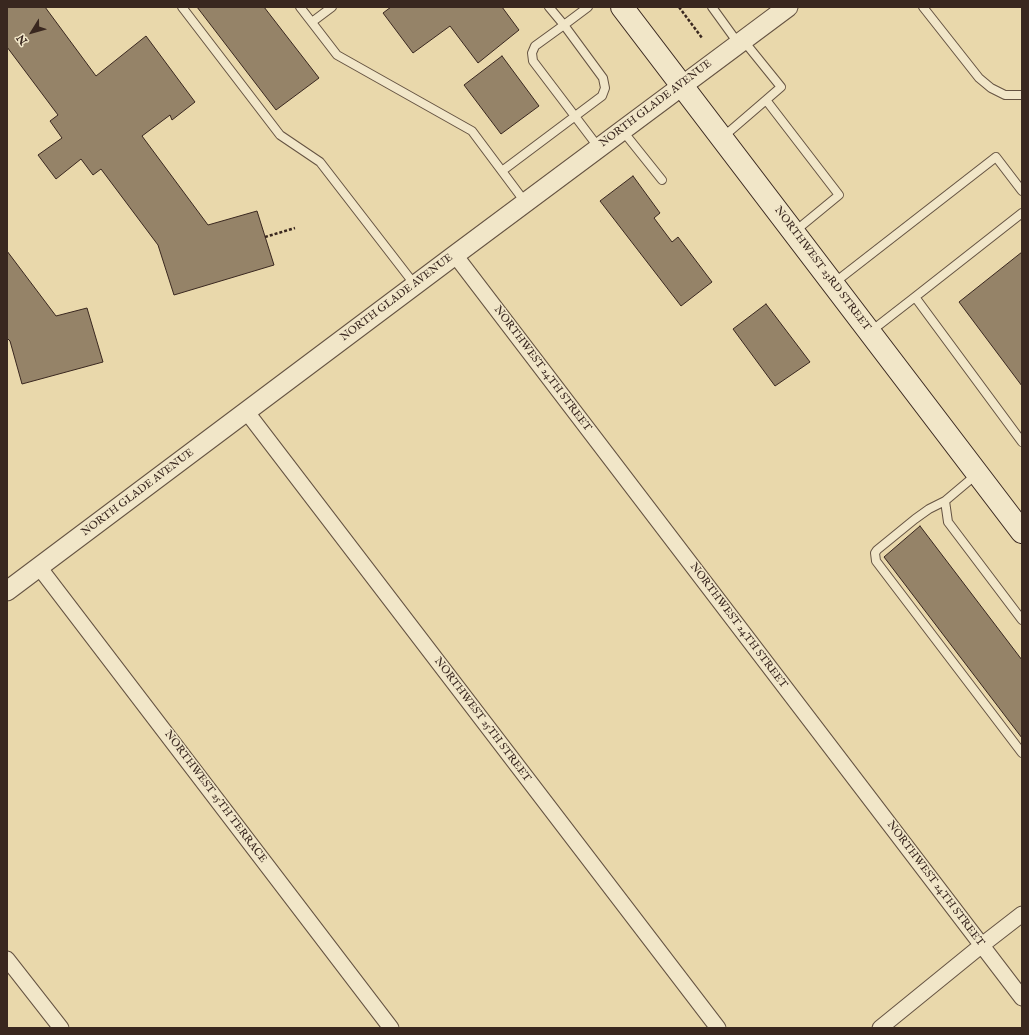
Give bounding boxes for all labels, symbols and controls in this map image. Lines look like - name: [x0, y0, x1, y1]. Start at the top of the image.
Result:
- north arrow: [12, 12, 52, 52]
- text: N: [14, 31, 31, 47]
- street label: NORTH GLADE AVENUE: [597, 57, 715, 151]
- street label: NORTHWEST 23RD STREET: [771, 204, 873, 334]
- street label: NORTH GLADE AVENUE: [338, 251, 456, 345]
- street label: NORTHWEST 24TH STREET: [490, 304, 594, 434]
- street label: NORTH GLADE AVENUE: [79, 446, 197, 540]
- street label: NORTHWEST 24TH STREET: [686, 561, 790, 691]
- street label: NORTHWEST 25TH STREET: [431, 655, 533, 785]
- street label: NORTHWEST 25TH TERRACE: [161, 728, 269, 866]
- street label: NORTHWEST 24TH STREET: [883, 819, 987, 949]

